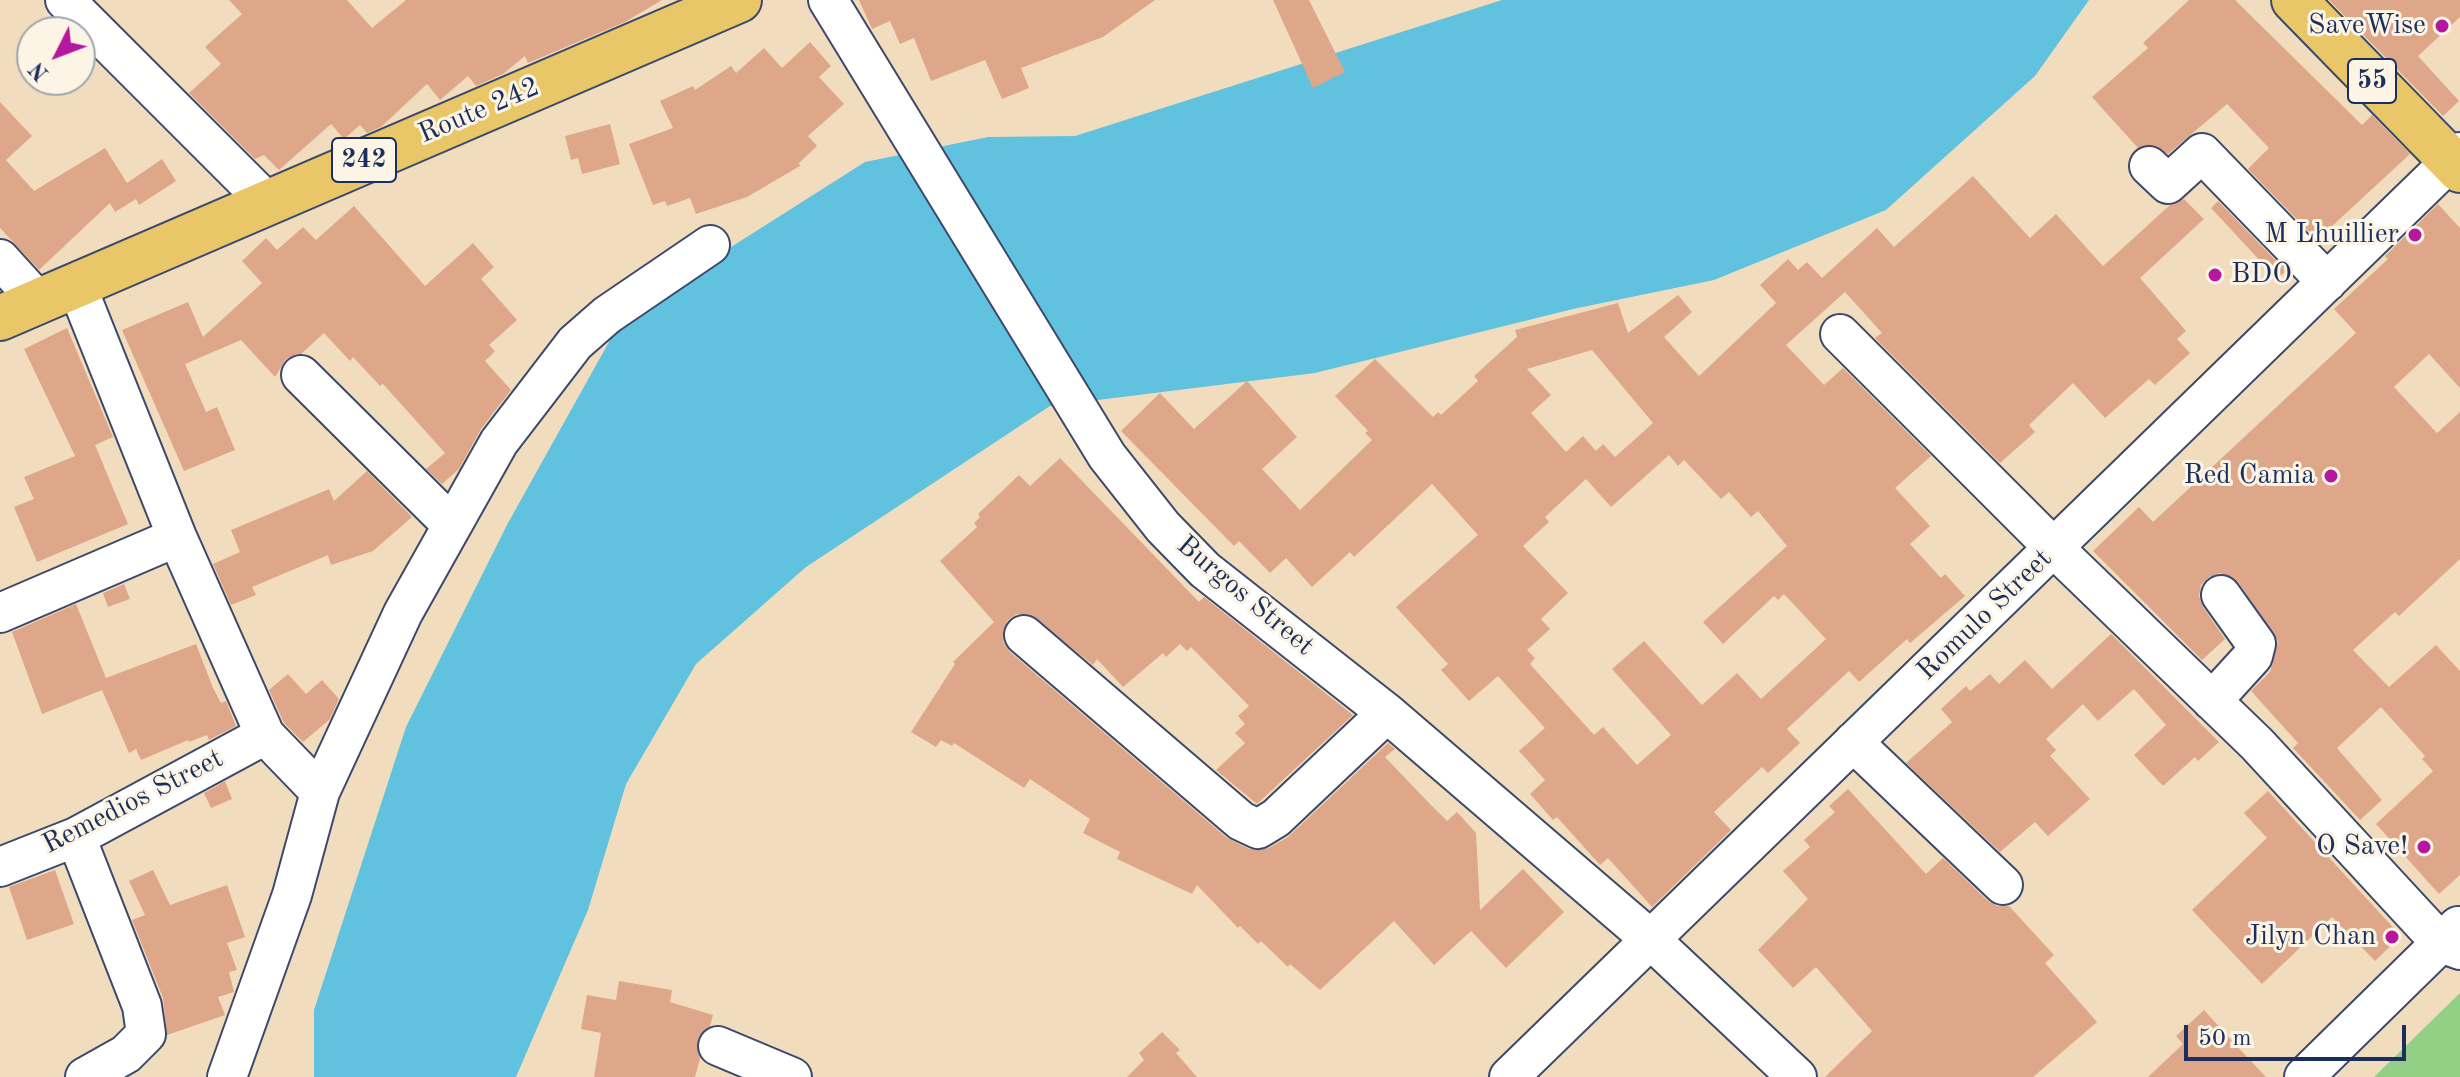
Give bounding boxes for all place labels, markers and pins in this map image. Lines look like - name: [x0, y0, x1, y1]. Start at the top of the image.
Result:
- place label: SaveWise: [2308, 9, 2426, 43]
- marker: SaveWise: [2433, 17, 2451, 35]
- place label: M Lhuillier: [2264, 218, 2399, 252]
- marker: M Lhuillier: [2406, 226, 2424, 244]
- place label: BDO: [2231, 258, 2292, 292]
- marker: BDO: [2206, 266, 2224, 284]
- place label: Red Camia: [2183, 459, 2315, 493]
- marker: Red Camia: [2322, 467, 2340, 485]
- place label: O Save!: [2316, 830, 2408, 864]
- marker: O Save!: [2415, 838, 2433, 856]
- place label: Jilyn Chan: [2245, 920, 2376, 954]
- marker: Jilyn Chan: [2383, 928, 2401, 946]

